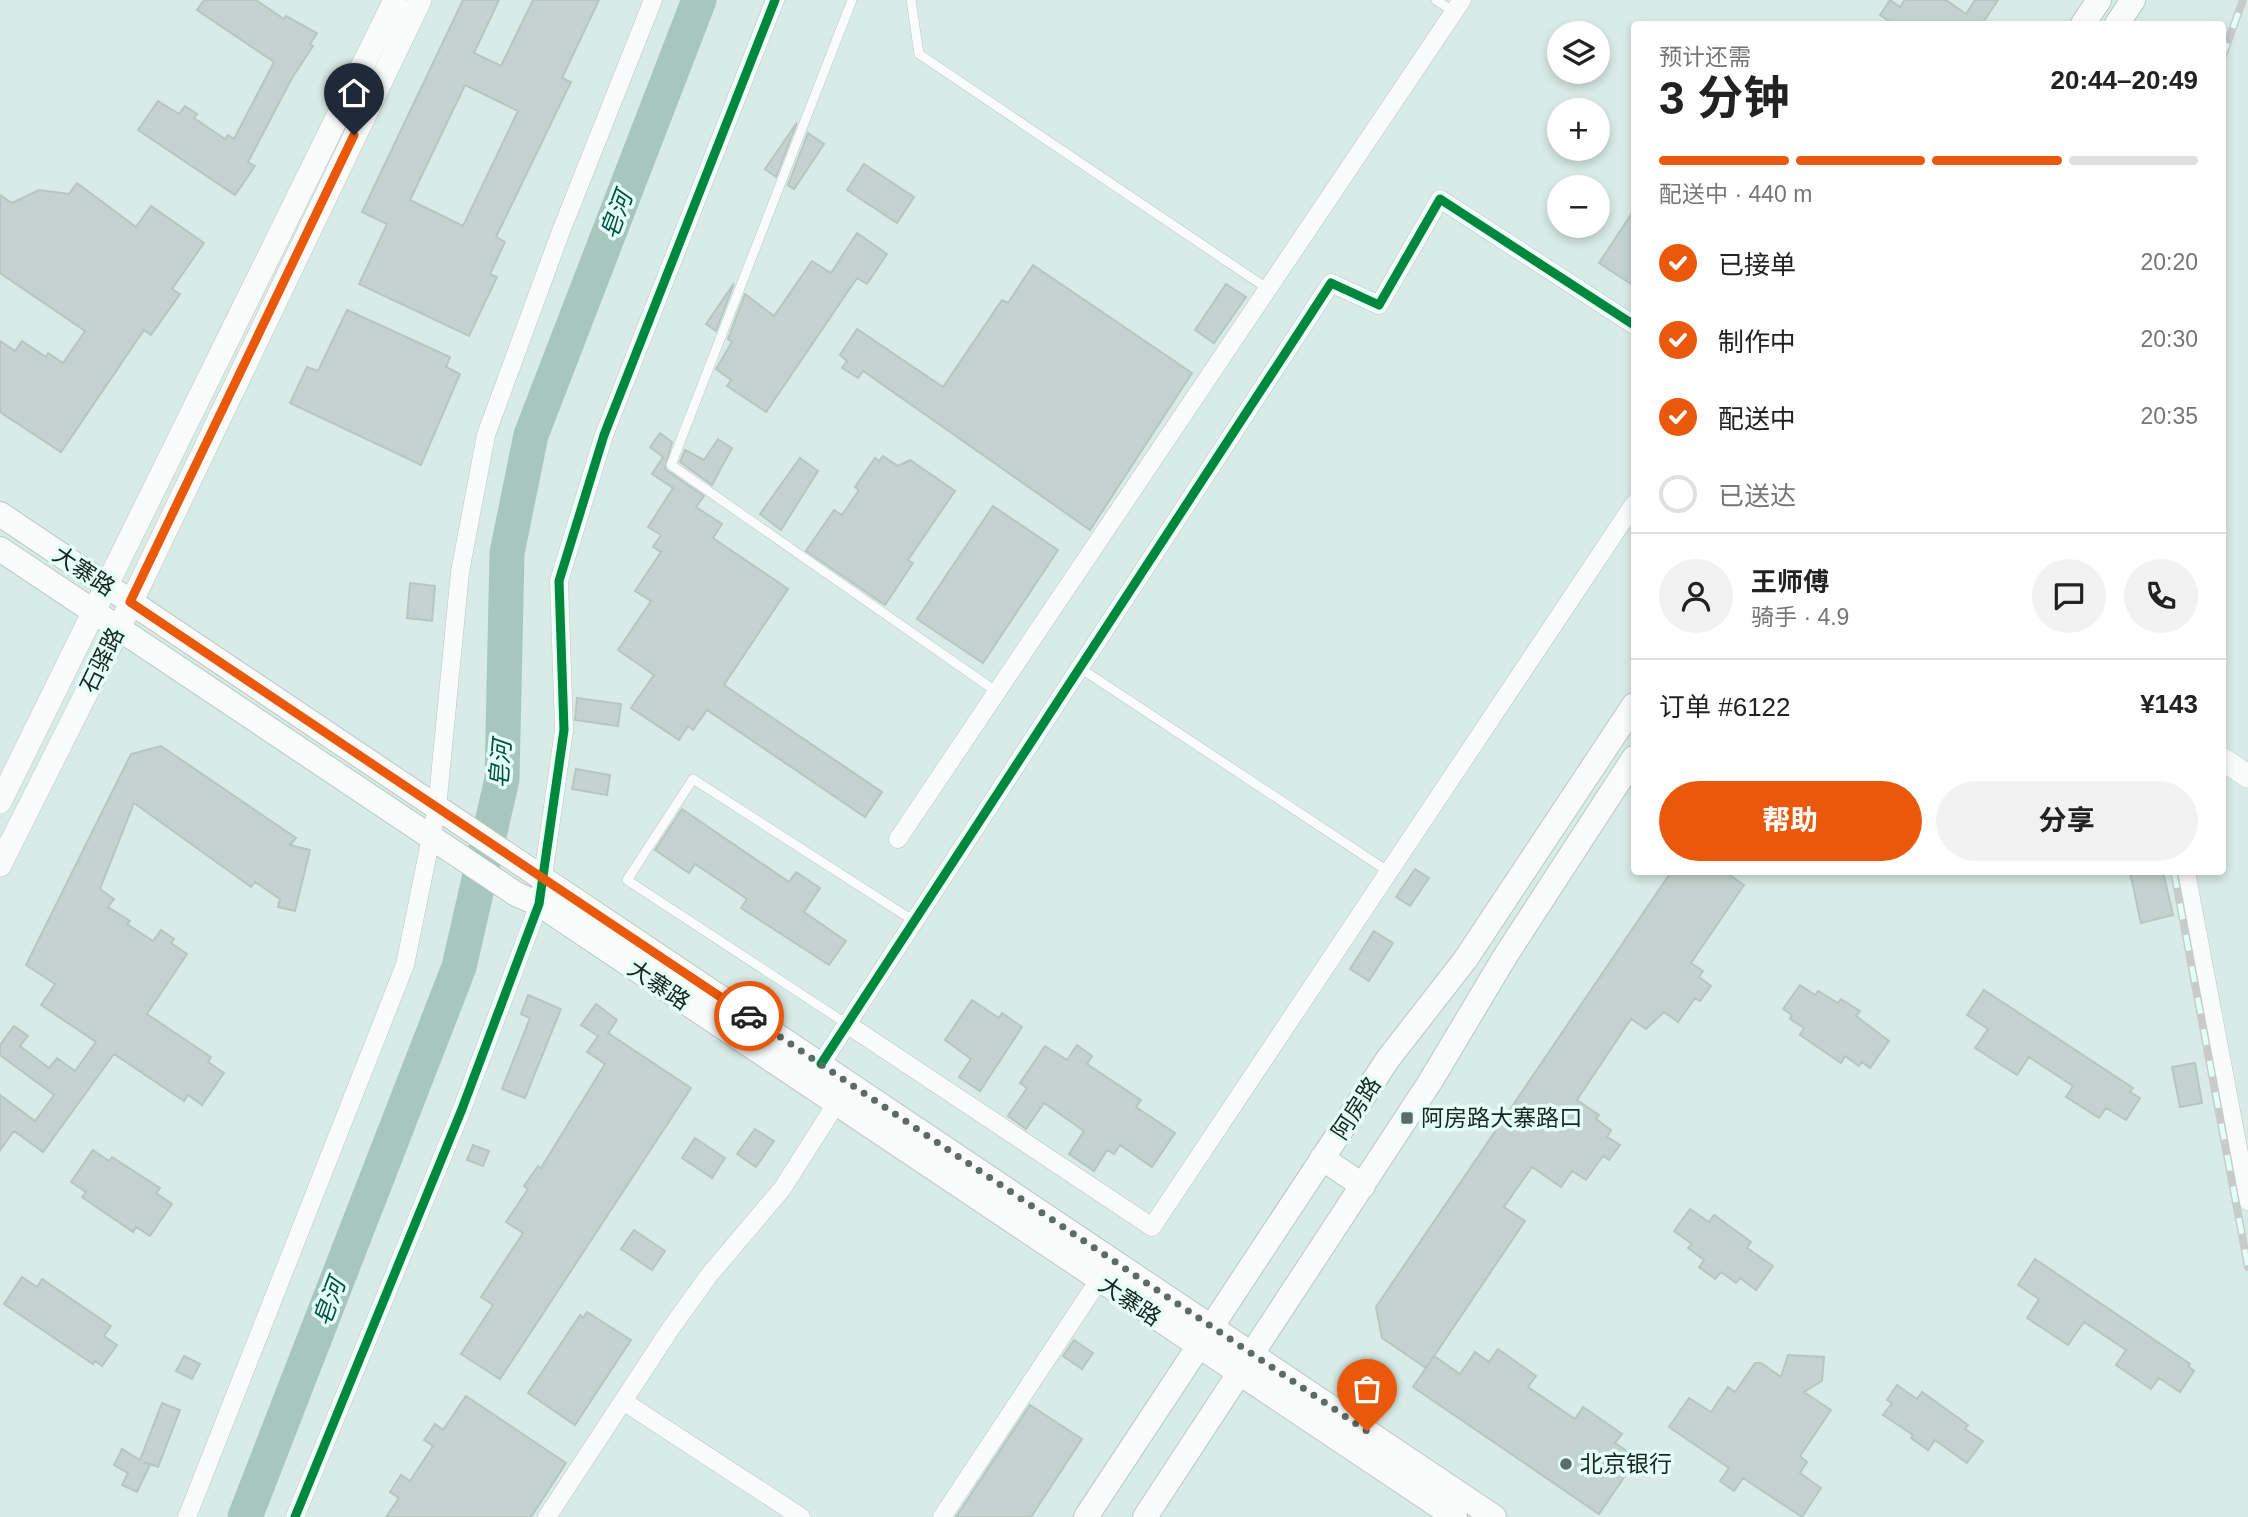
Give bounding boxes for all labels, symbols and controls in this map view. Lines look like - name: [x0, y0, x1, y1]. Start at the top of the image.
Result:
- map controls: [1547, 21, 1610, 238]
- button: layers: [1547, 21, 1610, 84]
- text: 预计还需: [1659, 44, 1751, 70]
- pin: [324, 63, 384, 135]
- text: 20:44–20:49: [2051, 65, 2198, 95]
- text: 3 分钟: [1659, 72, 1789, 124]
- icon: home: [335, 74, 373, 112]
- button: +: [1547, 98, 1610, 161]
- button: −: [1547, 175, 1610, 238]
- text: 配送中 · 440 m: [1659, 181, 1812, 207]
- water label: 皂河: [595, 184, 639, 242]
- icon: check: [1659, 244, 1697, 282]
- text: 20:20: [2140, 249, 2198, 275]
- text: 已接单: [1718, 250, 1796, 280]
- icon: check: [1659, 321, 1697, 359]
- text: 20:30: [2140, 326, 2198, 352]
- text: 制作中: [1718, 327, 1796, 357]
- icon: check: [1659, 398, 1697, 436]
- text: 20:35: [2140, 403, 2198, 429]
- text: 配送中: [1718, 404, 1796, 434]
- text: 已送达: [1718, 481, 1796, 511]
- street label: 大寨路: [48, 541, 120, 601]
- button: person: [1659, 559, 1733, 633]
- button: chat: [2032, 559, 2106, 633]
- button: phone: [2124, 559, 2198, 633]
- text: 王师傅: [1751, 567, 1829, 597]
- text: 骑手 · 4.9: [1751, 604, 1849, 630]
- street label: 石驿路: [75, 623, 129, 697]
- text: ¥143: [2140, 689, 2198, 719]
- text: 订单 #6122: [1659, 692, 1791, 722]
- water label: 皂河: [484, 735, 516, 789]
- button: 帮助: [1659, 781, 1922, 861]
- button: 分享: [1936, 781, 2198, 861]
- street label: 大寨路: [623, 955, 695, 1015]
- courier: [714, 981, 784, 1051]
- icon: car: [730, 997, 768, 1035]
- street label: 阿房路: [1326, 1072, 1386, 1144]
- place label: 阿房路大寨路口: [1421, 1105, 1582, 1131]
- marker: 阿房路大寨路口: [1399, 1110, 1415, 1126]
- water label: 皂河: [308, 1271, 352, 1329]
- street label: 大寨路: [1094, 1271, 1166, 1331]
- pin: [1337, 1359, 1397, 1431]
- icon: bag: [1348, 1370, 1386, 1408]
- place label: 北京银行: [1580, 1451, 1672, 1477]
- marker: 北京银行: [1558, 1456, 1574, 1472]

